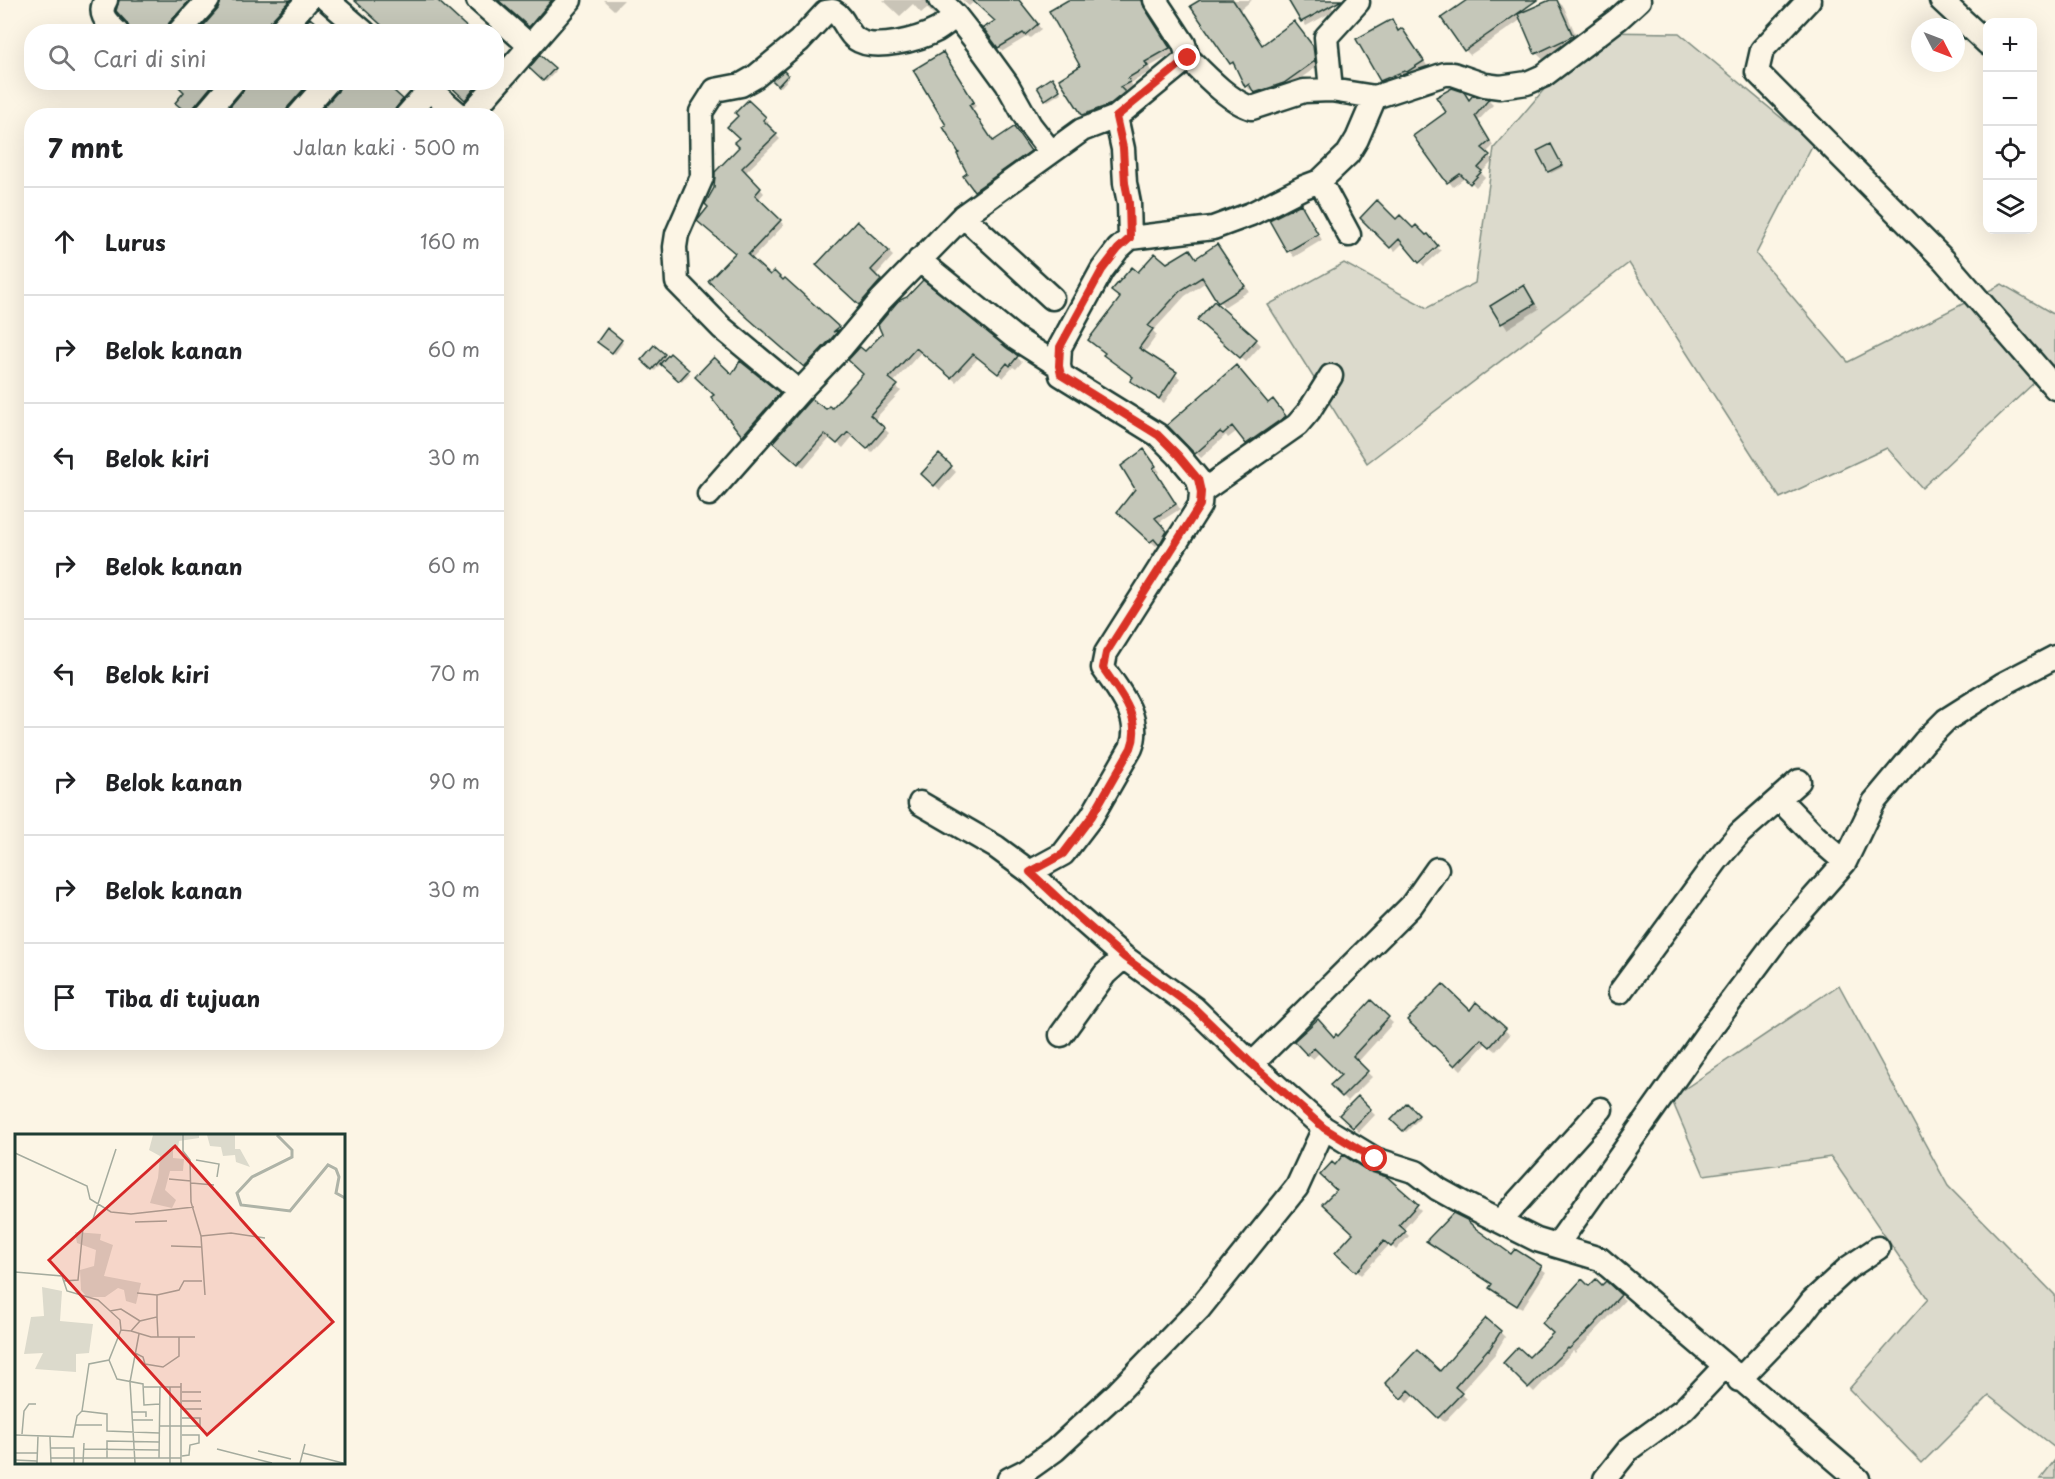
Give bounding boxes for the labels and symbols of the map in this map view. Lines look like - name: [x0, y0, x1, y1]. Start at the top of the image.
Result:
- north arrow: [1911, 18, 1965, 72]
- route end: [1174, 44, 1200, 70]
- inset map: [15, 1134, 345, 1464]
- route start: [1361, 1145, 1387, 1171]

